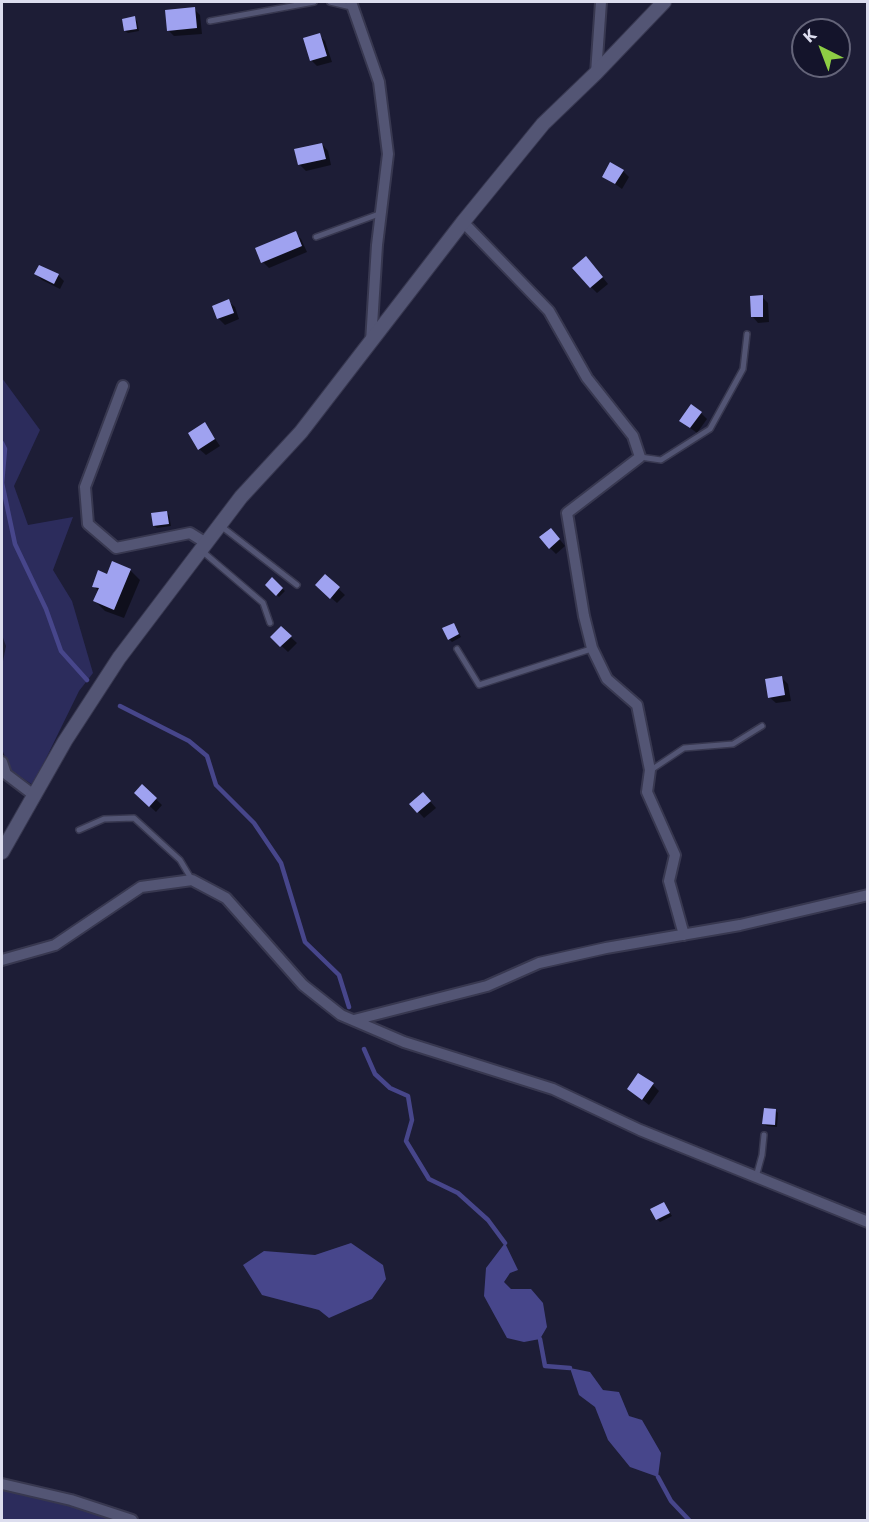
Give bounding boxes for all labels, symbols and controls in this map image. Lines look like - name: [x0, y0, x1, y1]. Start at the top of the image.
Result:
- north arrow: [791, 18, 851, 78]
- text: K: [798, 23, 822, 48]

